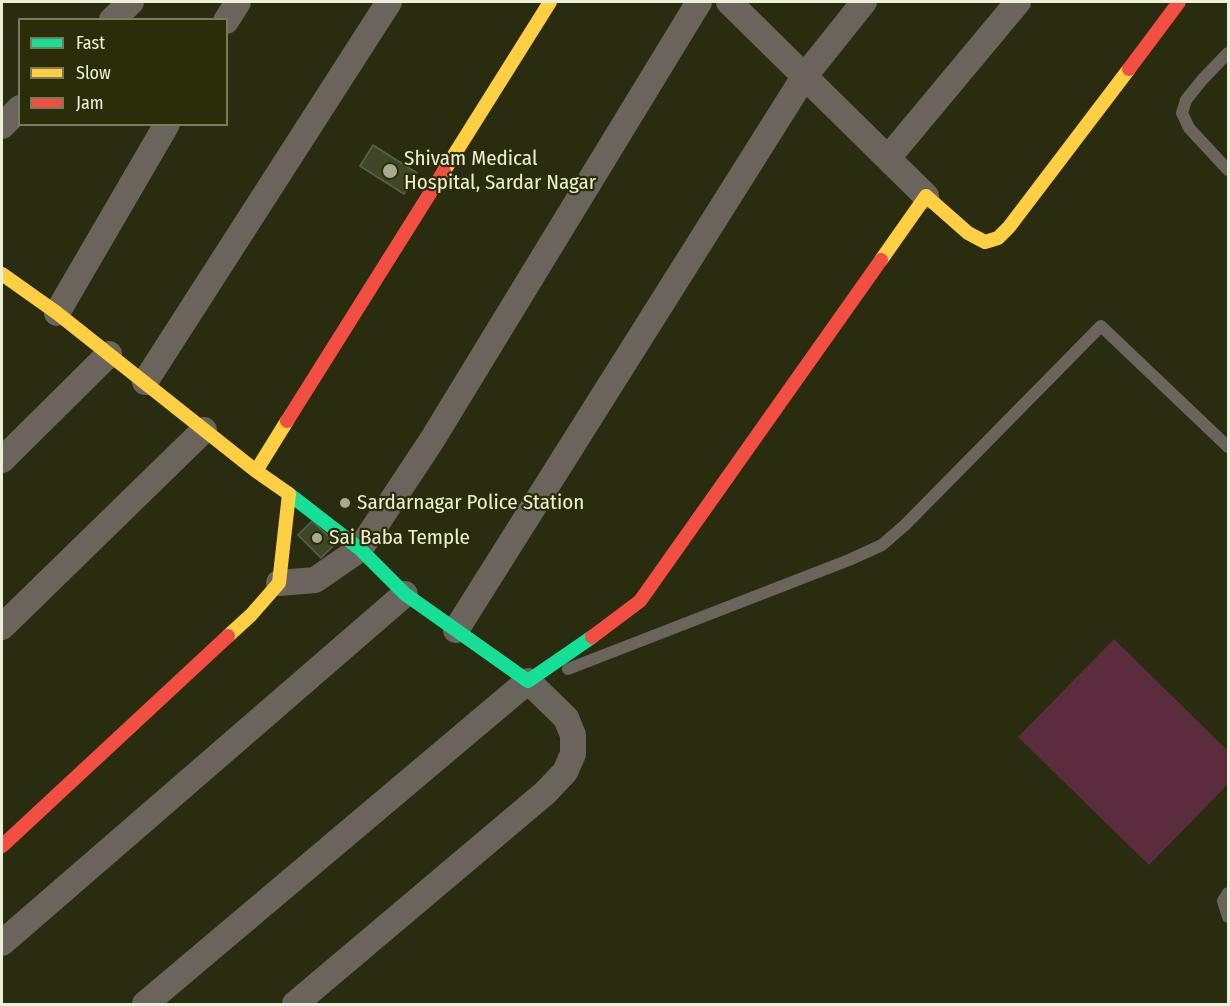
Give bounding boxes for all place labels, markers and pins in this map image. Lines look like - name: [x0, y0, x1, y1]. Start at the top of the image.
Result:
- place label: Shivam Medical Hospital, Sardar Nagar: [404, 146, 596, 196]
- marker: Shivam Medical Hospital, Sardar Nagar: [381, 162, 399, 180]
- place label: Sardarnagar Police Station: [357, 490, 584, 516]
- marker: Sardarnagar Police Station: [338, 496, 352, 510]
- place label: Sai Baba Temple: [329, 525, 470, 551]
- marker: Sai Baba Temple: [310, 531, 324, 545]

